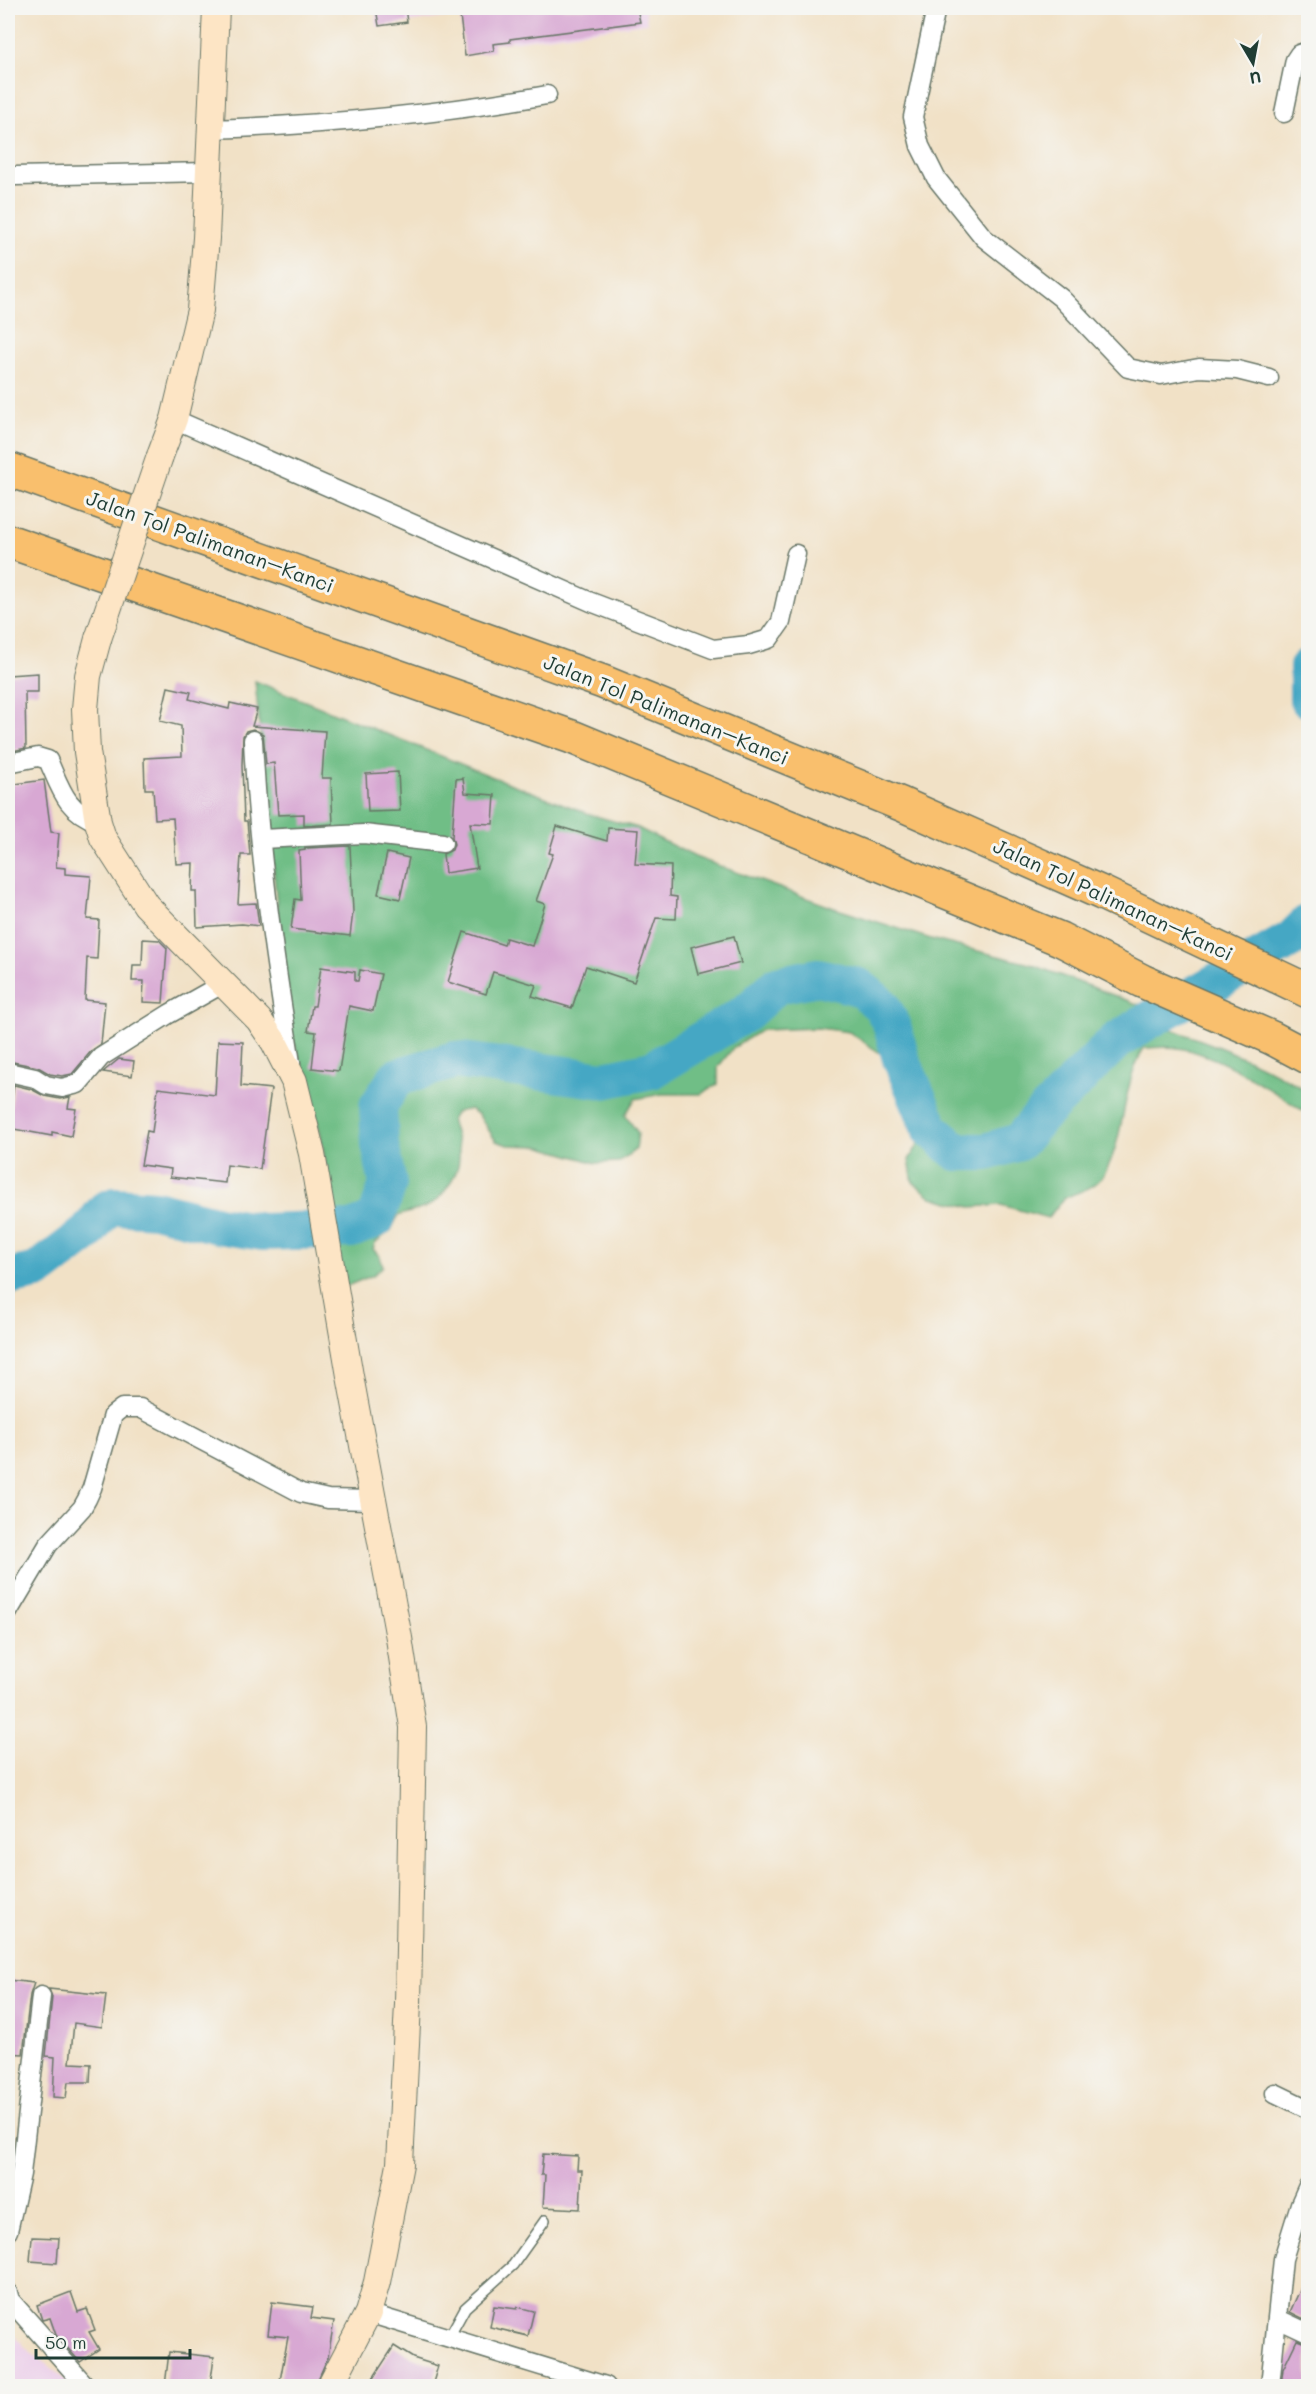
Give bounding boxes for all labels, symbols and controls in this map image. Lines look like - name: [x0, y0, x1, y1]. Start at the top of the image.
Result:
- north arrow: [1223, 33, 1283, 93]
- text: U: [1248, 67, 1263, 90]
- street label: Jalan Tol Palimanan–Kanci: [83, 484, 338, 598]
- street label: Jalan Tol Palimanan–Kanci: [540, 648, 793, 770]
- street label: Jalan Tol Palimanan–Kanci: [989, 832, 1237, 966]
- scale bar: [36, 2322, 190, 2360]
- text: 50 m: [45, 2330, 87, 2354]

